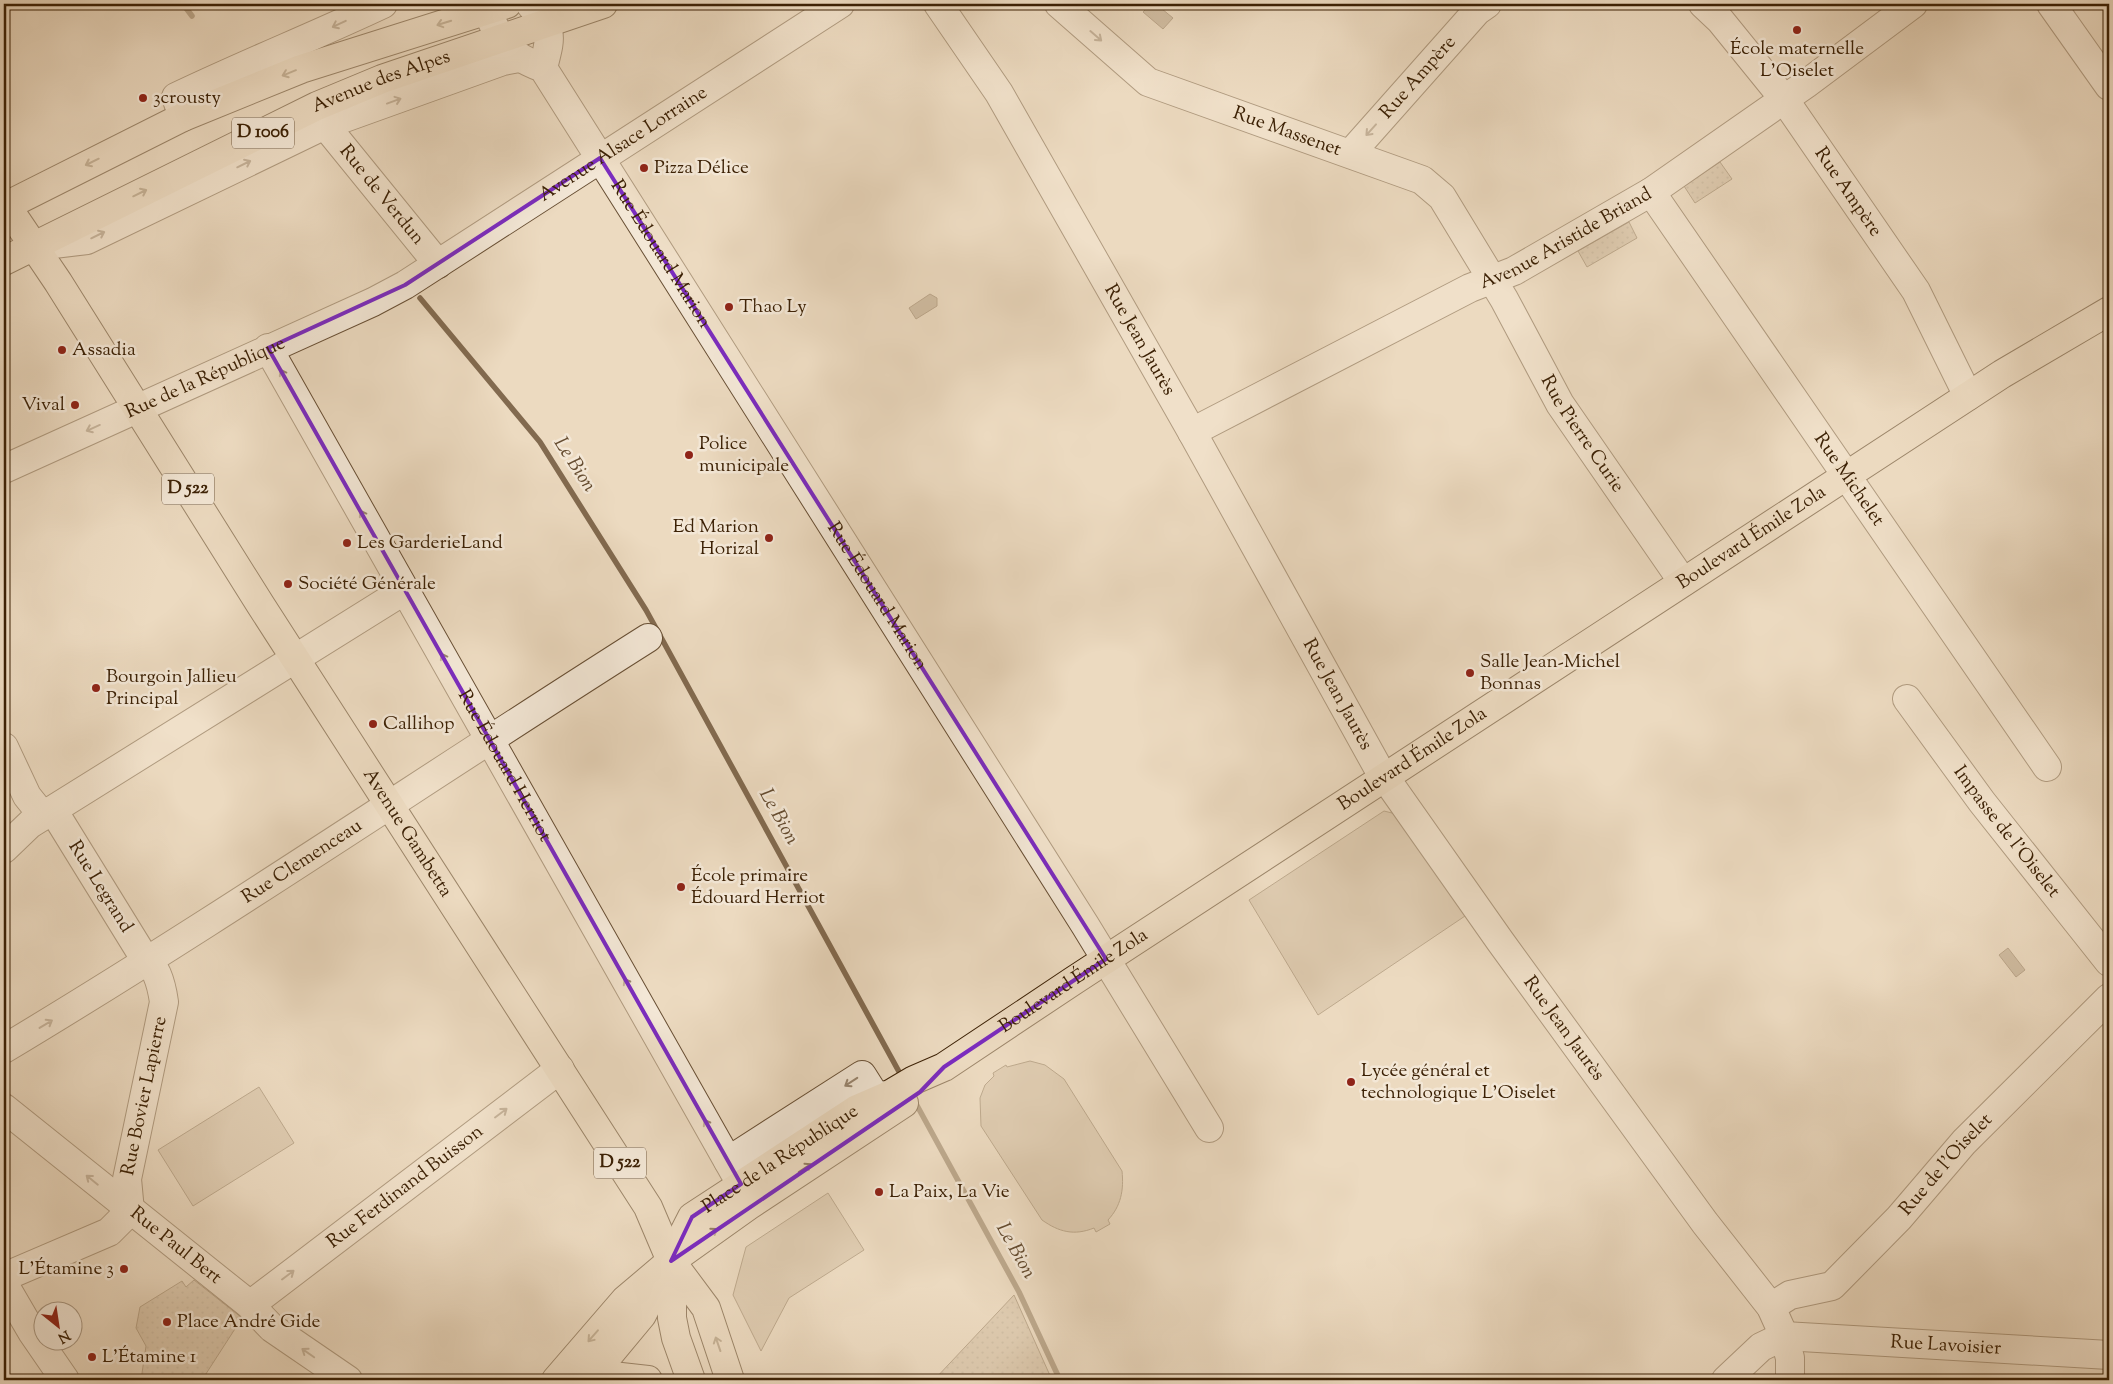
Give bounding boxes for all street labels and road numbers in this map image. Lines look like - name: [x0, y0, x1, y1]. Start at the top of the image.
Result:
- street label: Rue Ampère: [1374, 30, 1463, 125]
- street label: Avenue des Alpes: [308, 43, 454, 120]
- street label: Avenue Alsace Lorraine: [534, 79, 713, 209]
- street label: Rue Massenet: [1229, 100, 1345, 164]
- road number: D 1006: [232, 118, 294, 148]
- street label: Rue de Verdun: [333, 139, 431, 251]
- street label: Rue Ampère: [1808, 142, 1888, 242]
- street label: Rue Édouard Marion: [604, 175, 718, 333]
- street label: Avenue Aristide Briand: [1476, 181, 1657, 296]
- street label: Rue Jean Jaurès: [1097, 279, 1182, 400]
- street label: Rue de la République: [121, 330, 290, 426]
- street label: Rue Pierre Curie: [1533, 370, 1631, 498]
- street label: Rue Michelet: [1807, 427, 1891, 532]
- road number: D 522: [162, 474, 214, 504]
- street label: Boulevard Émile Zola: [1672, 479, 1832, 596]
- street label: Rue Édouard Marion: [820, 517, 934, 676]
- street label: Rue Jean Jaurès: [1296, 634, 1379, 755]
- street label: Rue Édouard Herriot: [450, 685, 558, 847]
- street label: Boulevard Émile Zola: [1333, 700, 1493, 818]
- street label: Impasse de l'Oiselet: [1946, 760, 2067, 904]
- street label: Avenue Gambetta: [356, 763, 459, 903]
- street label: Rue Clemenceau: [236, 813, 368, 911]
- street label: Rue Legrand: [61, 836, 139, 939]
- street label: Boulevard Émile Zola: [994, 922, 1153, 1040]
- street label: Rue Jean Jaurès: [1516, 971, 1611, 1087]
- street label: Rue Bovier Lapierre: [115, 1014, 174, 1178]
- street label: Place de la République: [697, 1098, 864, 1220]
- street label: Rue de l'Oiselet: [1893, 1107, 1999, 1222]
- street label: Rue Ferdinand Buisson: [321, 1119, 489, 1255]
- road number: D 522: [594, 1148, 646, 1178]
- street label: Rue Paul Bert: [124, 1200, 228, 1291]
- street label: Rue Lavoisier: [1890, 1329, 2002, 1362]

